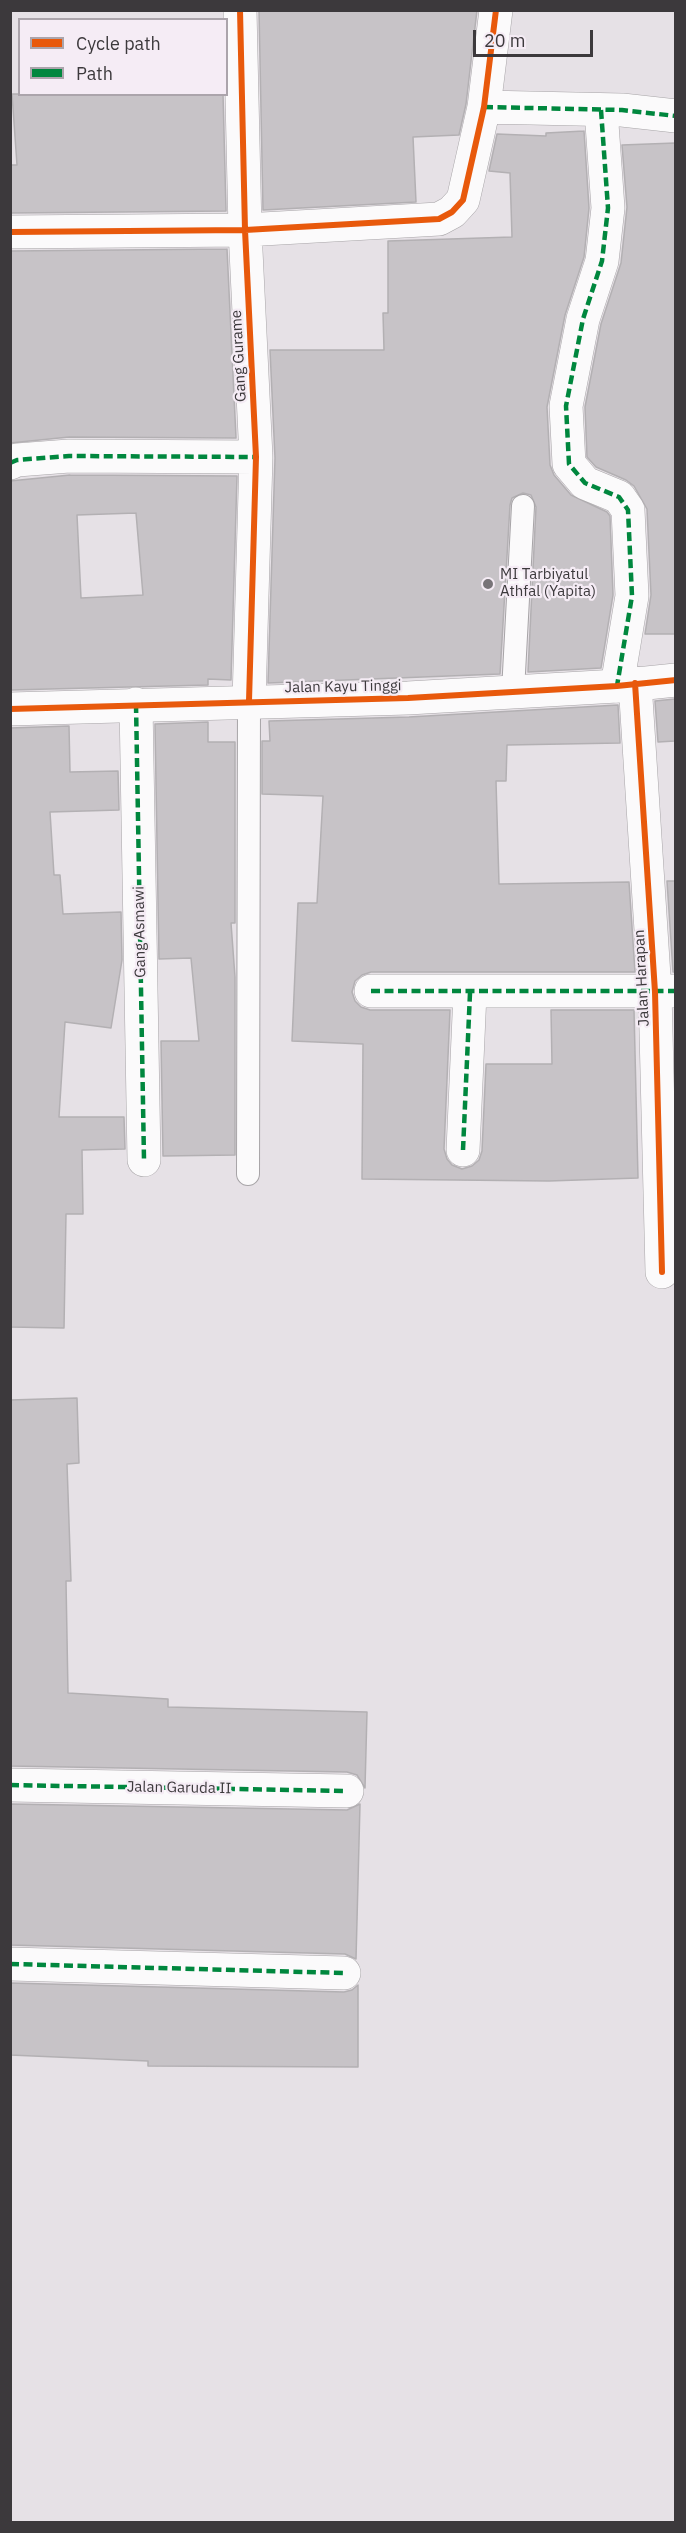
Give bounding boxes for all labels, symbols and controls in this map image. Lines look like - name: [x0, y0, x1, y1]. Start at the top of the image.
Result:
- legend: [18, 18, 228, 96]
- scale bar: [476, 18, 596, 56]
- text: 20 m: [484, 29, 526, 52]
- text: Cycle path: [76, 32, 161, 55]
- text: Path: [76, 62, 113, 85]
- street label: Gang Gurame: [228, 310, 250, 402]
- place label: MI Tarbiyatul Athfal (Yapita): [500, 566, 596, 601]
- marker: MI Tarbiyatul Athfal (Yapita): [481, 577, 495, 591]
- street label: Jalan Kayu Tinggi: [284, 677, 402, 697]
- street label: Gang Asmawi: [130, 886, 150, 978]
- street label: Jalan Harapan: [630, 929, 654, 1027]
- street label: Jalan Garuda II: [127, 1778, 231, 1798]

